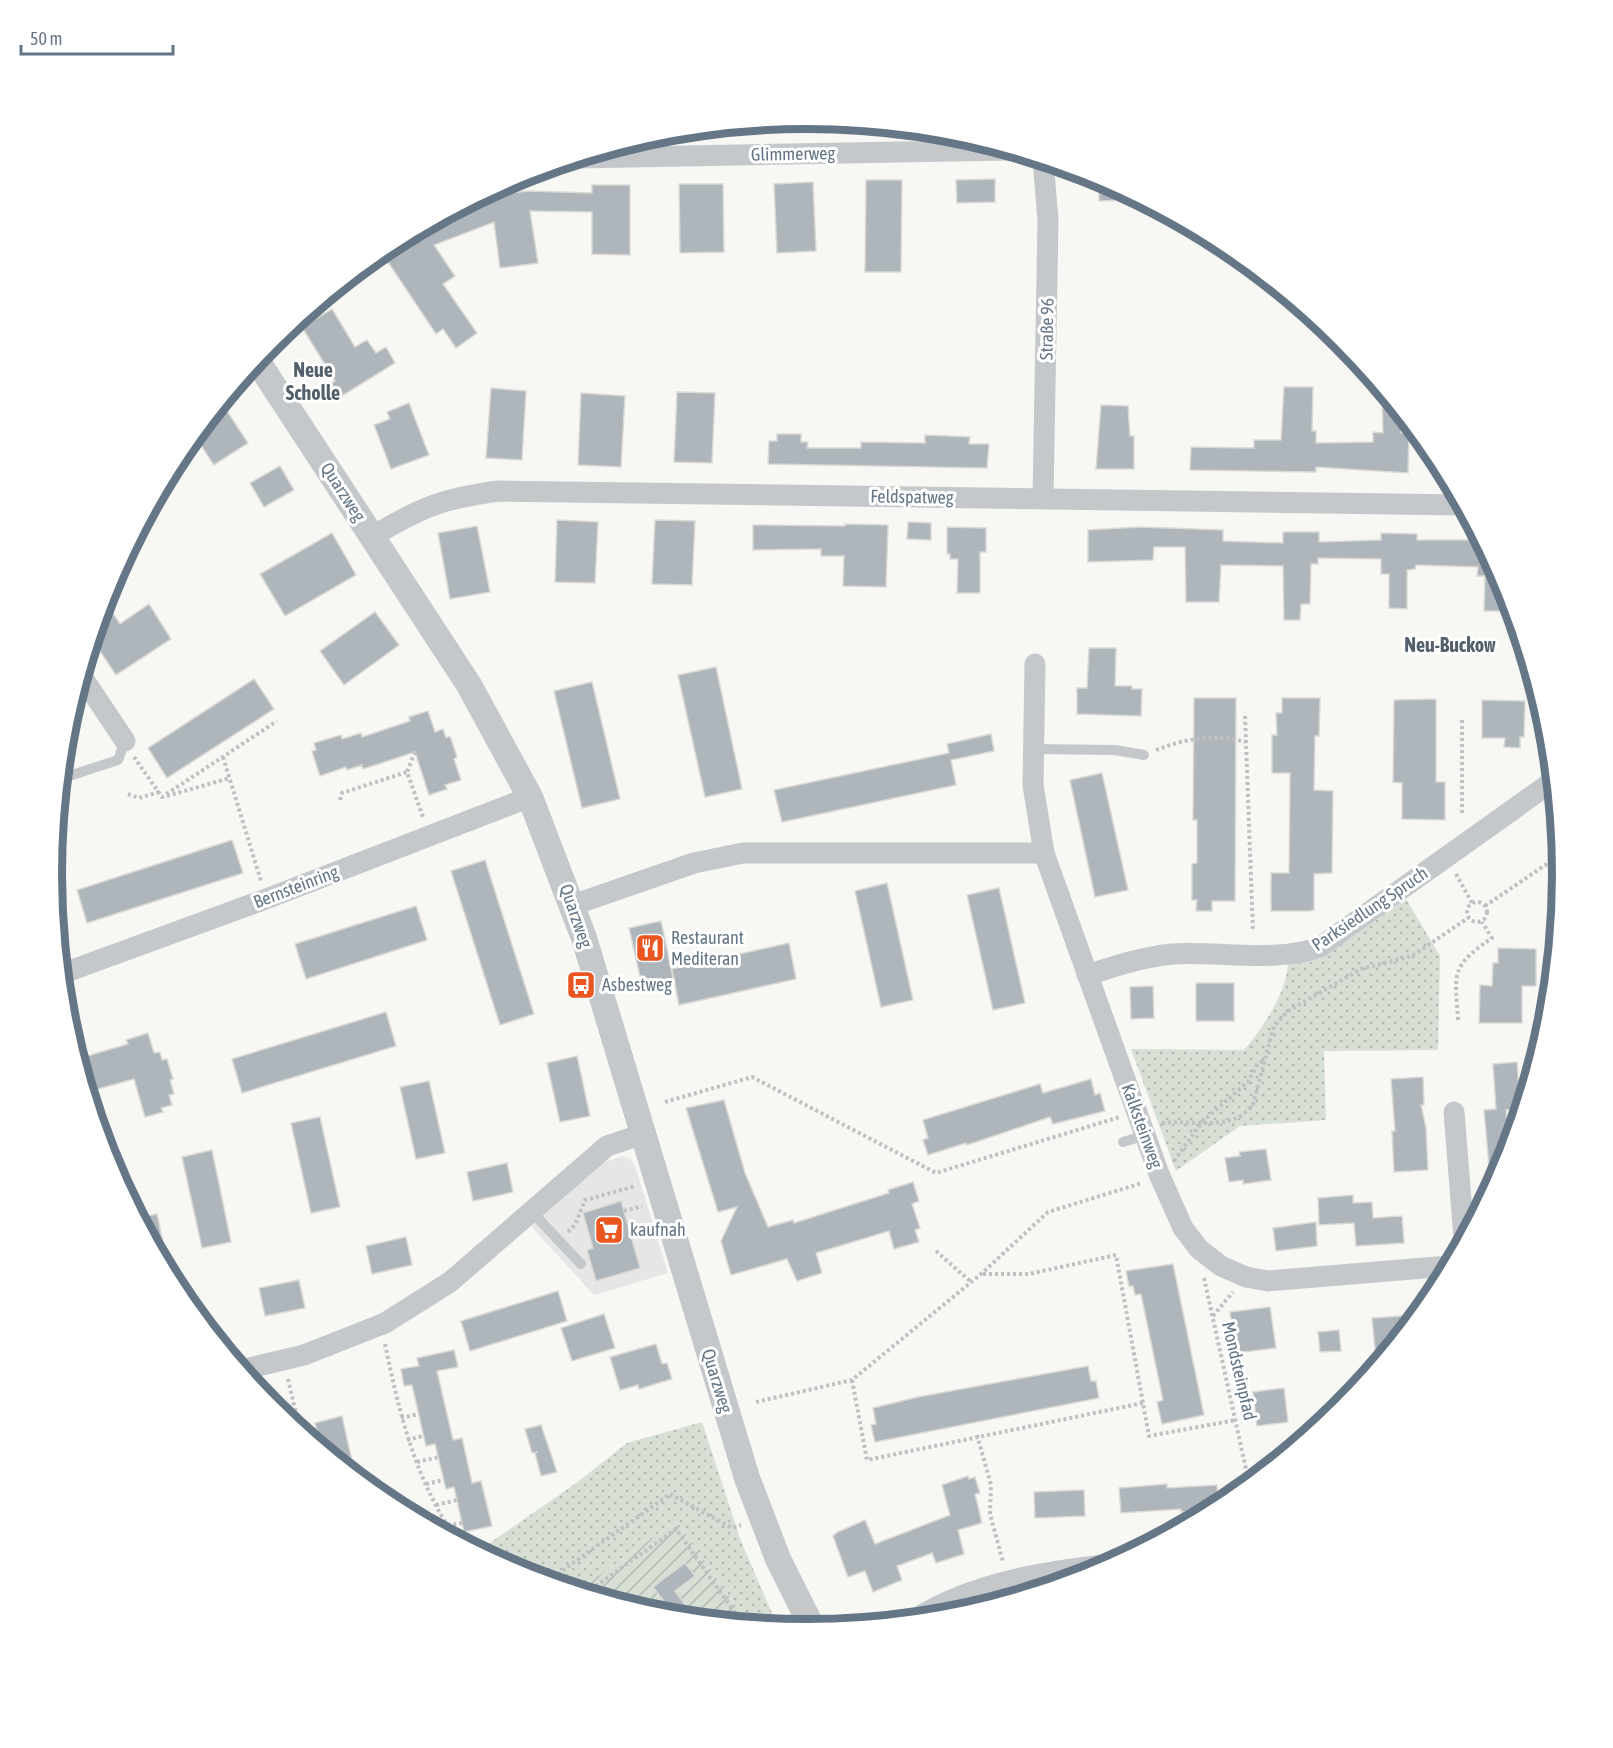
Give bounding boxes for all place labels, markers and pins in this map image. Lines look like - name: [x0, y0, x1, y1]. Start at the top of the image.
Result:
- place label: Restaurant Mediteran: [671, 927, 744, 969]
- restaurant icon: Restaurant Mediteran: [634, 932, 666, 964]
- bus stop icon: Asbestweg: [565, 969, 597, 1001]
- place label: Asbestweg: [602, 974, 672, 995]
- supermarket icon: kaufnah: [593, 1214, 625, 1246]
- place label: kaufnah: [630, 1219, 686, 1240]

